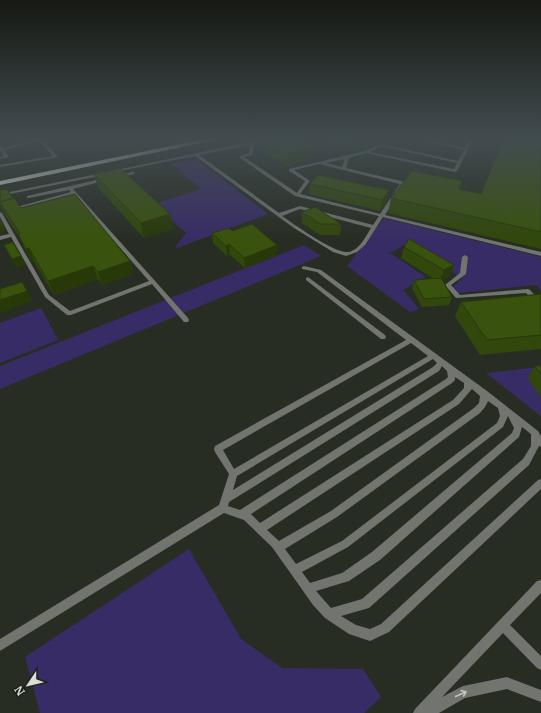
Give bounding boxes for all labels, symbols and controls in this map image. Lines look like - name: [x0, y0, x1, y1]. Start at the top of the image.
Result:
- north arrow: [8, 665, 48, 705]
- text: N: [11, 683, 28, 698]
- one-way arrow: [455, 690, 467, 697]

